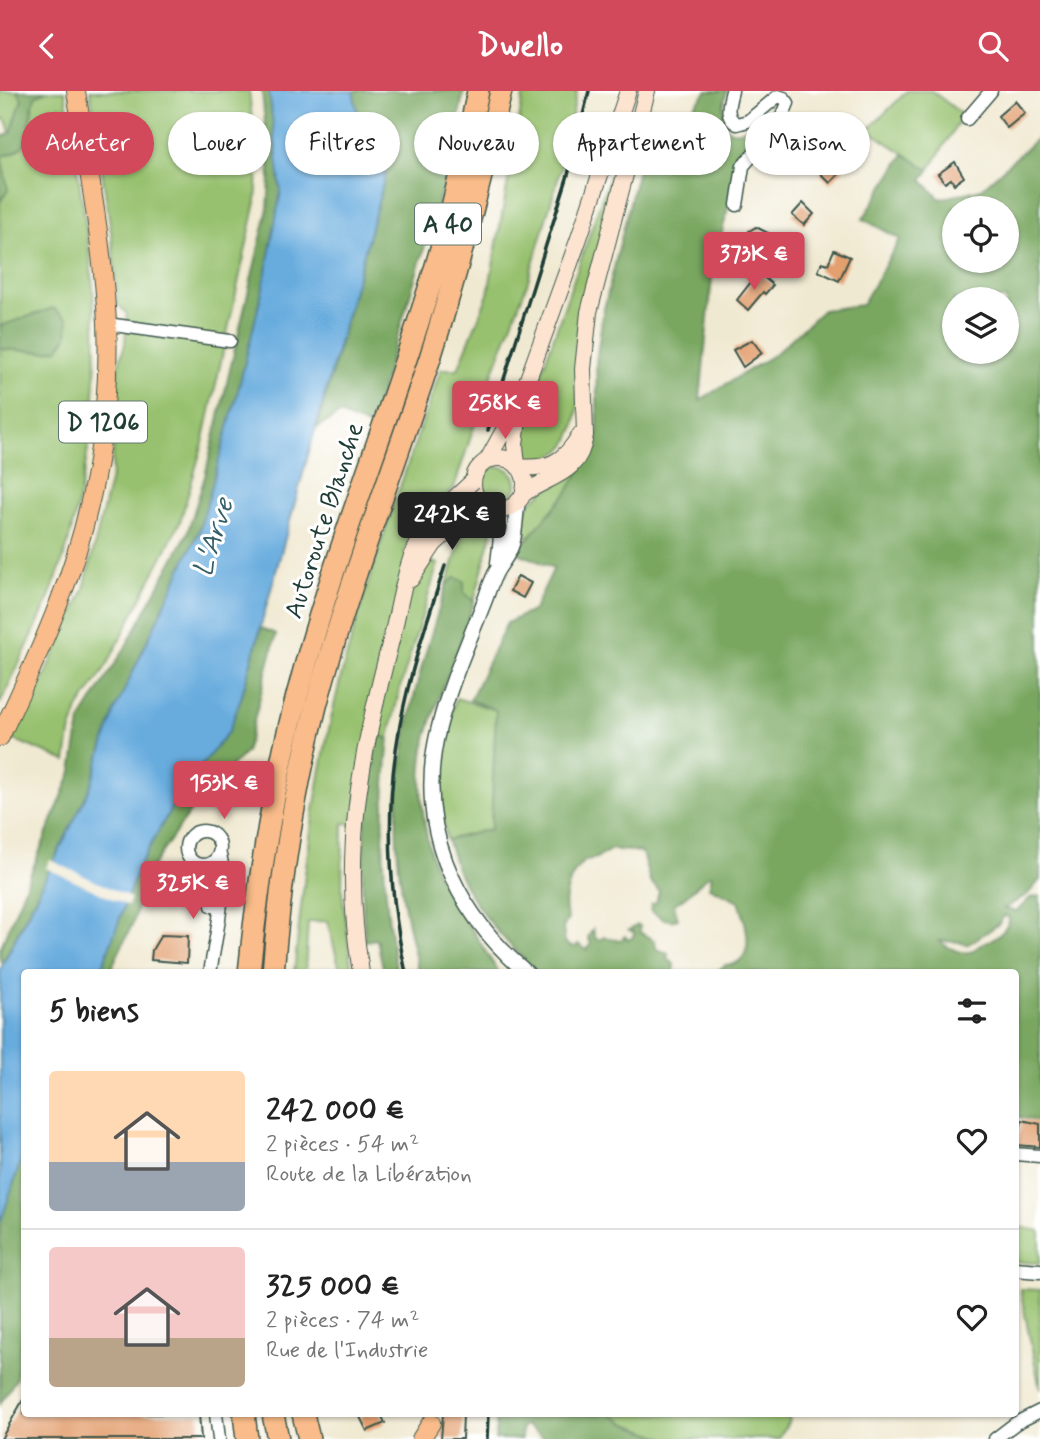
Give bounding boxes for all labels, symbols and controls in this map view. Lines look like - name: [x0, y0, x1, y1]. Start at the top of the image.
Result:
- text: Dwello: [477, 25, 563, 67]
- icon: back: [28, 27, 66, 65]
- icon: search: [974, 27, 1012, 65]
- chip: Acheter: [21, 112, 154, 175]
- chip: Louer: [168, 112, 271, 175]
- chip: Filtres: [285, 112, 400, 175]
- chip: Nouveau: [414, 112, 539, 175]
- chip: Appartement: [553, 112, 731, 175]
- chip: Maison: [745, 112, 870, 175]
- map controls: [942, 196, 1019, 364]
- button: locate: [942, 196, 1019, 273]
- road number: A 40: [415, 204, 481, 245]
- pin: 373K €: [697, 233, 811, 292]
- text: 373K €: [720, 240, 788, 270]
- button: layers: [942, 287, 1019, 364]
- pin: 258K €: [448, 381, 562, 441]
- text: 258K €: [468, 389, 542, 419]
- road number: D 1206: [59, 401, 147, 443]
- street label: Autoroute Blanche: [277, 418, 373, 623]
- water label: L'Arve: [185, 493, 244, 581]
- pin: 242K €: [395, 493, 509, 552]
- text: 242K €: [414, 500, 490, 530]
- pin: 153K €: [167, 761, 281, 821]
- text: 153K €: [189, 769, 259, 799]
- pin: 325K €: [136, 861, 250, 921]
- text: 325K €: [157, 869, 229, 899]
- text: 5 biens: [49, 992, 139, 1031]
- icon: filters: [953, 992, 991, 1030]
- text: 242 000 €: [266, 1091, 405, 1130]
- icon: home: [105, 1099, 189, 1183]
- icon: heart: [953, 1122, 991, 1160]
- text: 2 pièces · 54 m²: [266, 1130, 419, 1160]
- text: Route de la Libération: [266, 1160, 472, 1190]
- text: 325 000 €: [266, 1267, 400, 1306]
- icon: home: [105, 1275, 189, 1359]
- icon: heart: [953, 1298, 991, 1336]
- text: 2 pièces · 74 m²: [266, 1306, 419, 1336]
- text: Rue de l'Industrie: [266, 1336, 428, 1366]

